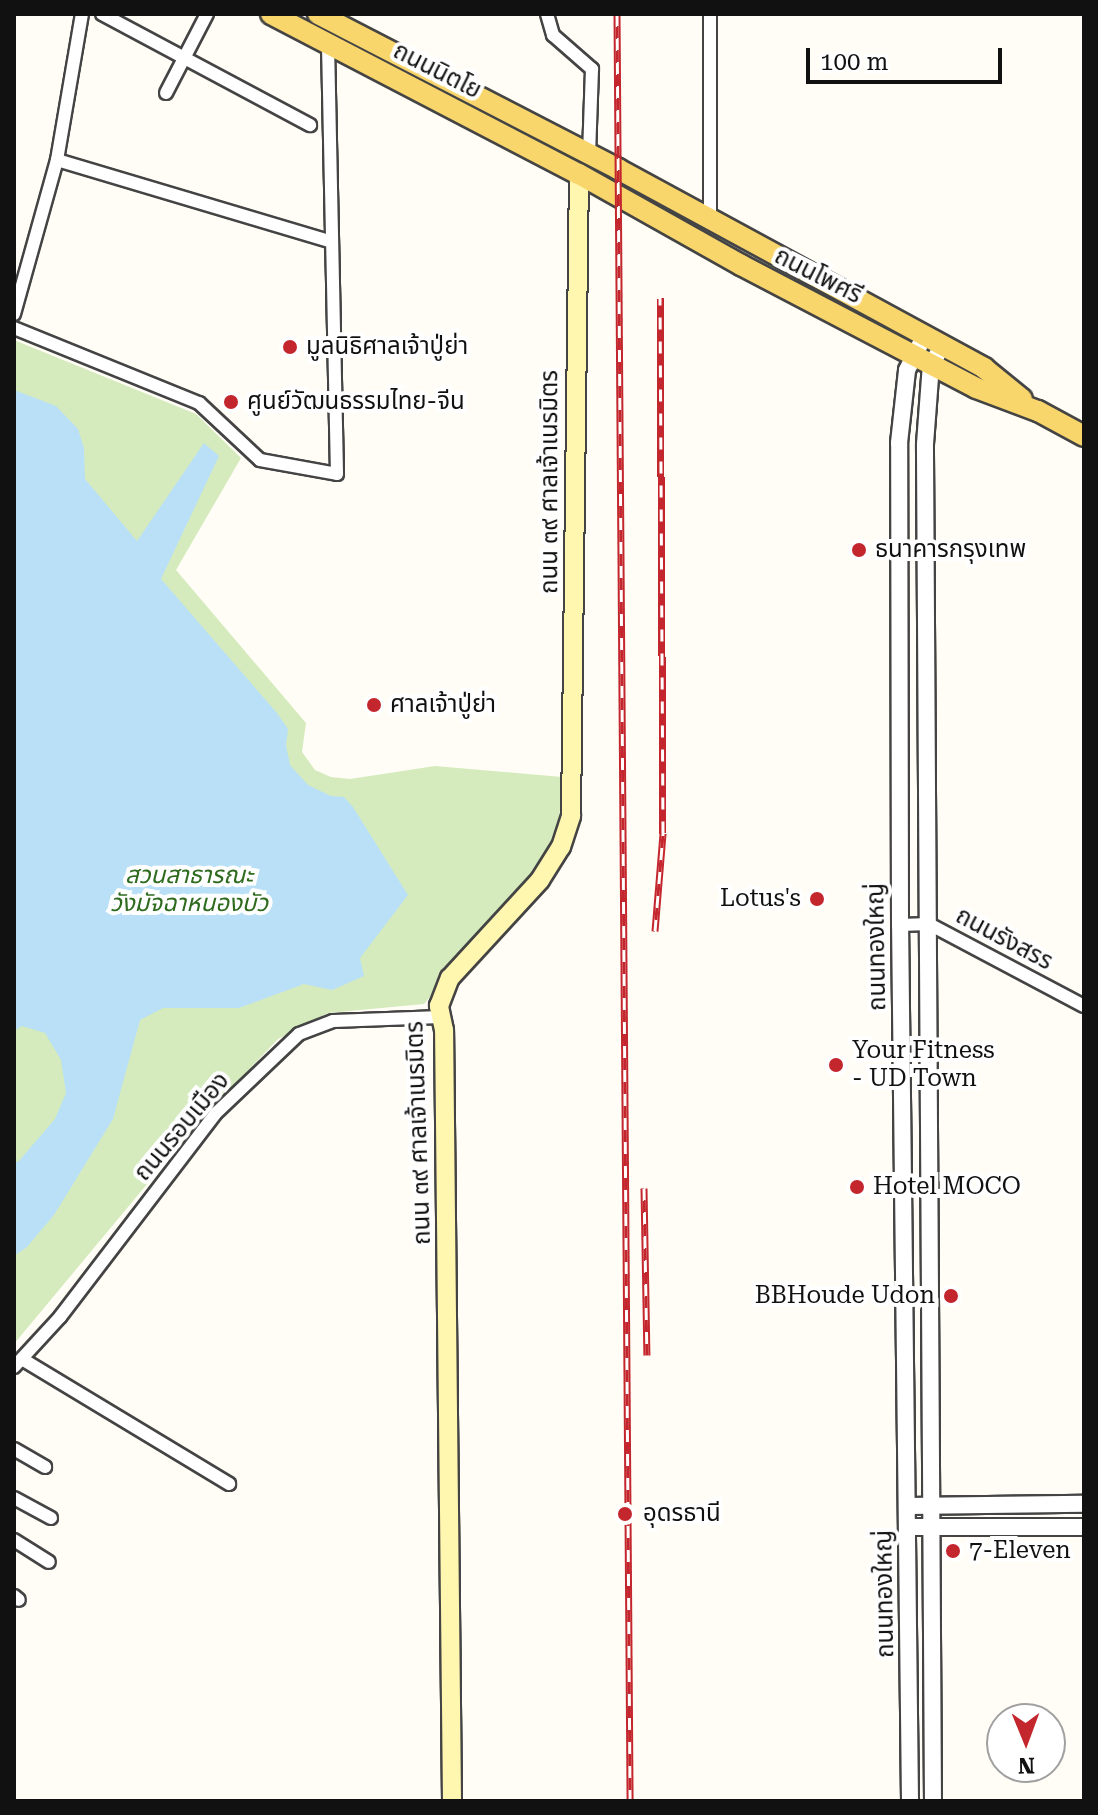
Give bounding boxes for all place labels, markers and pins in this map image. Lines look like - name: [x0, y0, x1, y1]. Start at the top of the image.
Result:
- place label: มูลนิธิศาลเจ้าปู่ย่า: [306, 333, 468, 361]
- marker: มูลนิธิศาลเจ้าปู่ย่า: [281, 338, 299, 356]
- place label: ศูนย์วัฒนธรรมไทย-จีน: [247, 388, 465, 416]
- marker: ศูนย์วัฒนธรรมไทย-จีน: [222, 393, 240, 411]
- place label: ธนาคารกรุงเทพ: [875, 536, 1026, 564]
- marker: ธนาคารกรุงเทพ: [850, 541, 868, 559]
- place label: ศาลเจ้าปู่ย่า: [390, 691, 496, 719]
- marker: ศาลเจ้าปู่ย่า: [365, 696, 383, 714]
- place label: Lotus's: [720, 885, 801, 913]
- marker: Lotus's: [808, 890, 826, 908]
- place label: Your Fitness - UD Town: [852, 1037, 995, 1093]
- marker: Your Fitness - UD Town: [827, 1056, 845, 1074]
- place label: Hotel MOCO: [873, 1173, 1021, 1201]
- marker: Hotel MOCO: [848, 1178, 866, 1196]
- place label: BBHoude Udon: [755, 1282, 935, 1310]
- marker: BBHoude Udon: [942, 1287, 960, 1305]
- place label: อุดรธานี: [643, 1500, 721, 1528]
- marker: อุดรธานี: [614, 1503, 636, 1525]
- place label: 7-Eleven: [969, 1537, 1071, 1565]
- marker: 7-Eleven: [944, 1542, 962, 1560]

